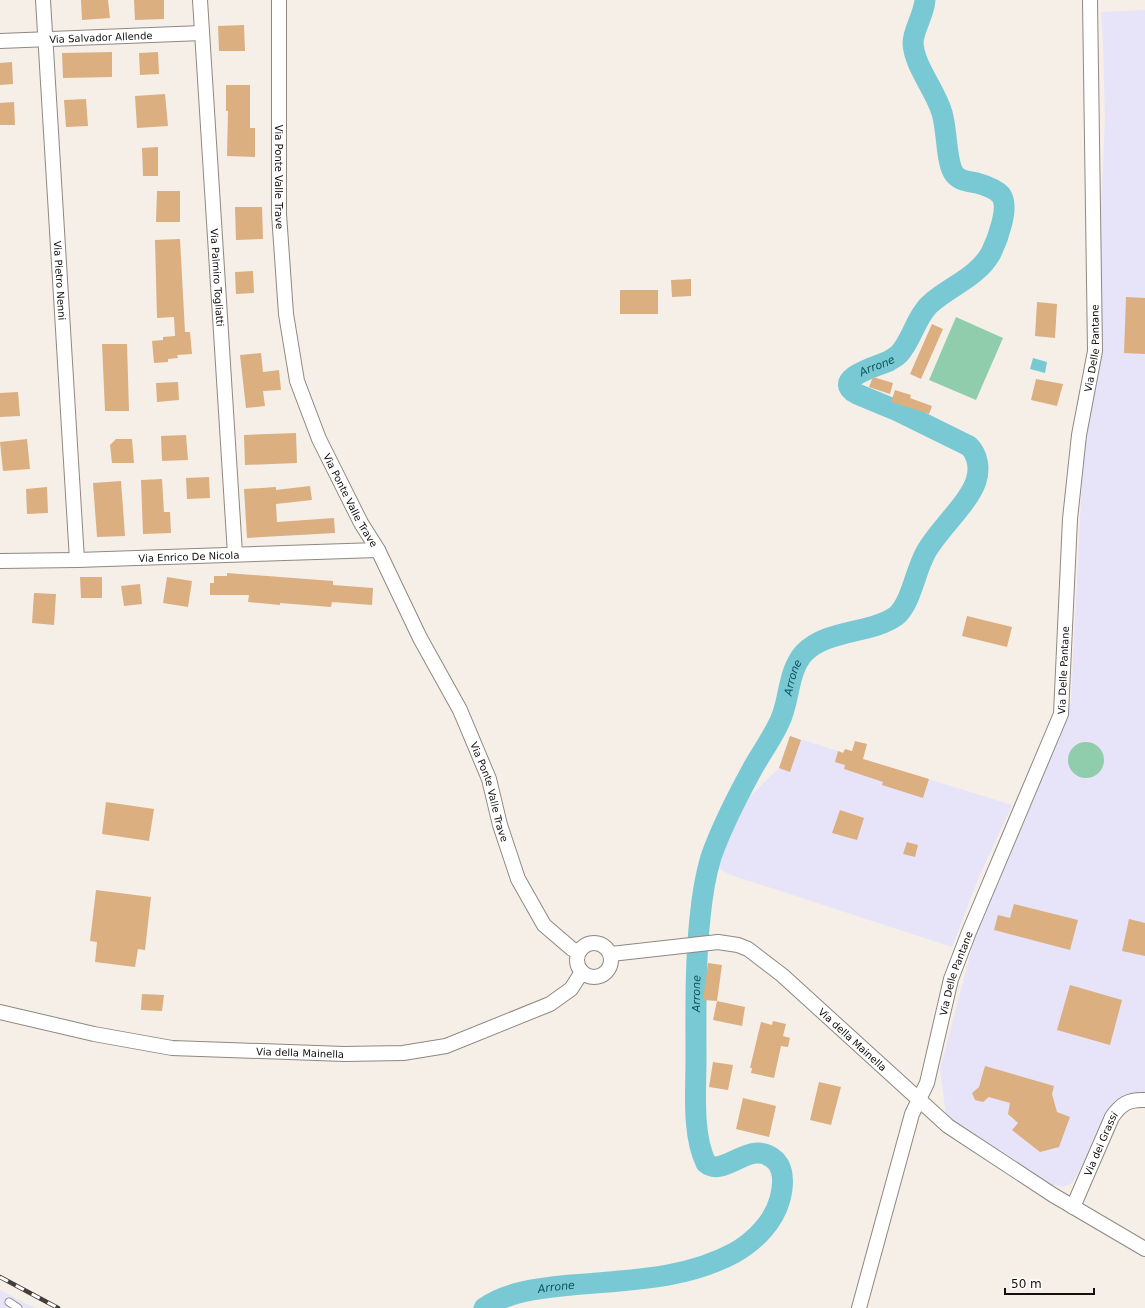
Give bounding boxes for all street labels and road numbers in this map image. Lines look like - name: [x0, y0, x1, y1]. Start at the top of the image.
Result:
- street label: Via Salvador Allende: [49, 29, 153, 45]
- street label: Via Ponte Valle Trave: [274, 125, 286, 229]
- street label: Via Palmiro Togliatti: [209, 228, 226, 327]
- street label: Via Pietro Nenni: [52, 240, 68, 321]
- street label: Via Delle Pantane: [1082, 304, 1101, 393]
- street label: Via Ponte Valle Trave: [322, 451, 380, 549]
- street label: Via Enrico De Nicola: [138, 549, 240, 563]
- street label: Via Delle Pantane: [1055, 626, 1071, 715]
- street label: Via Ponte Valle Trave: [468, 740, 511, 843]
- street label: Via Delle Pantane: [937, 930, 974, 1017]
- street label: Via della Mainella: [816, 1006, 889, 1073]
- street label: Via della Mainella: [256, 1045, 344, 1059]
- street label: Via dei Grassi: [1082, 1109, 1120, 1177]

